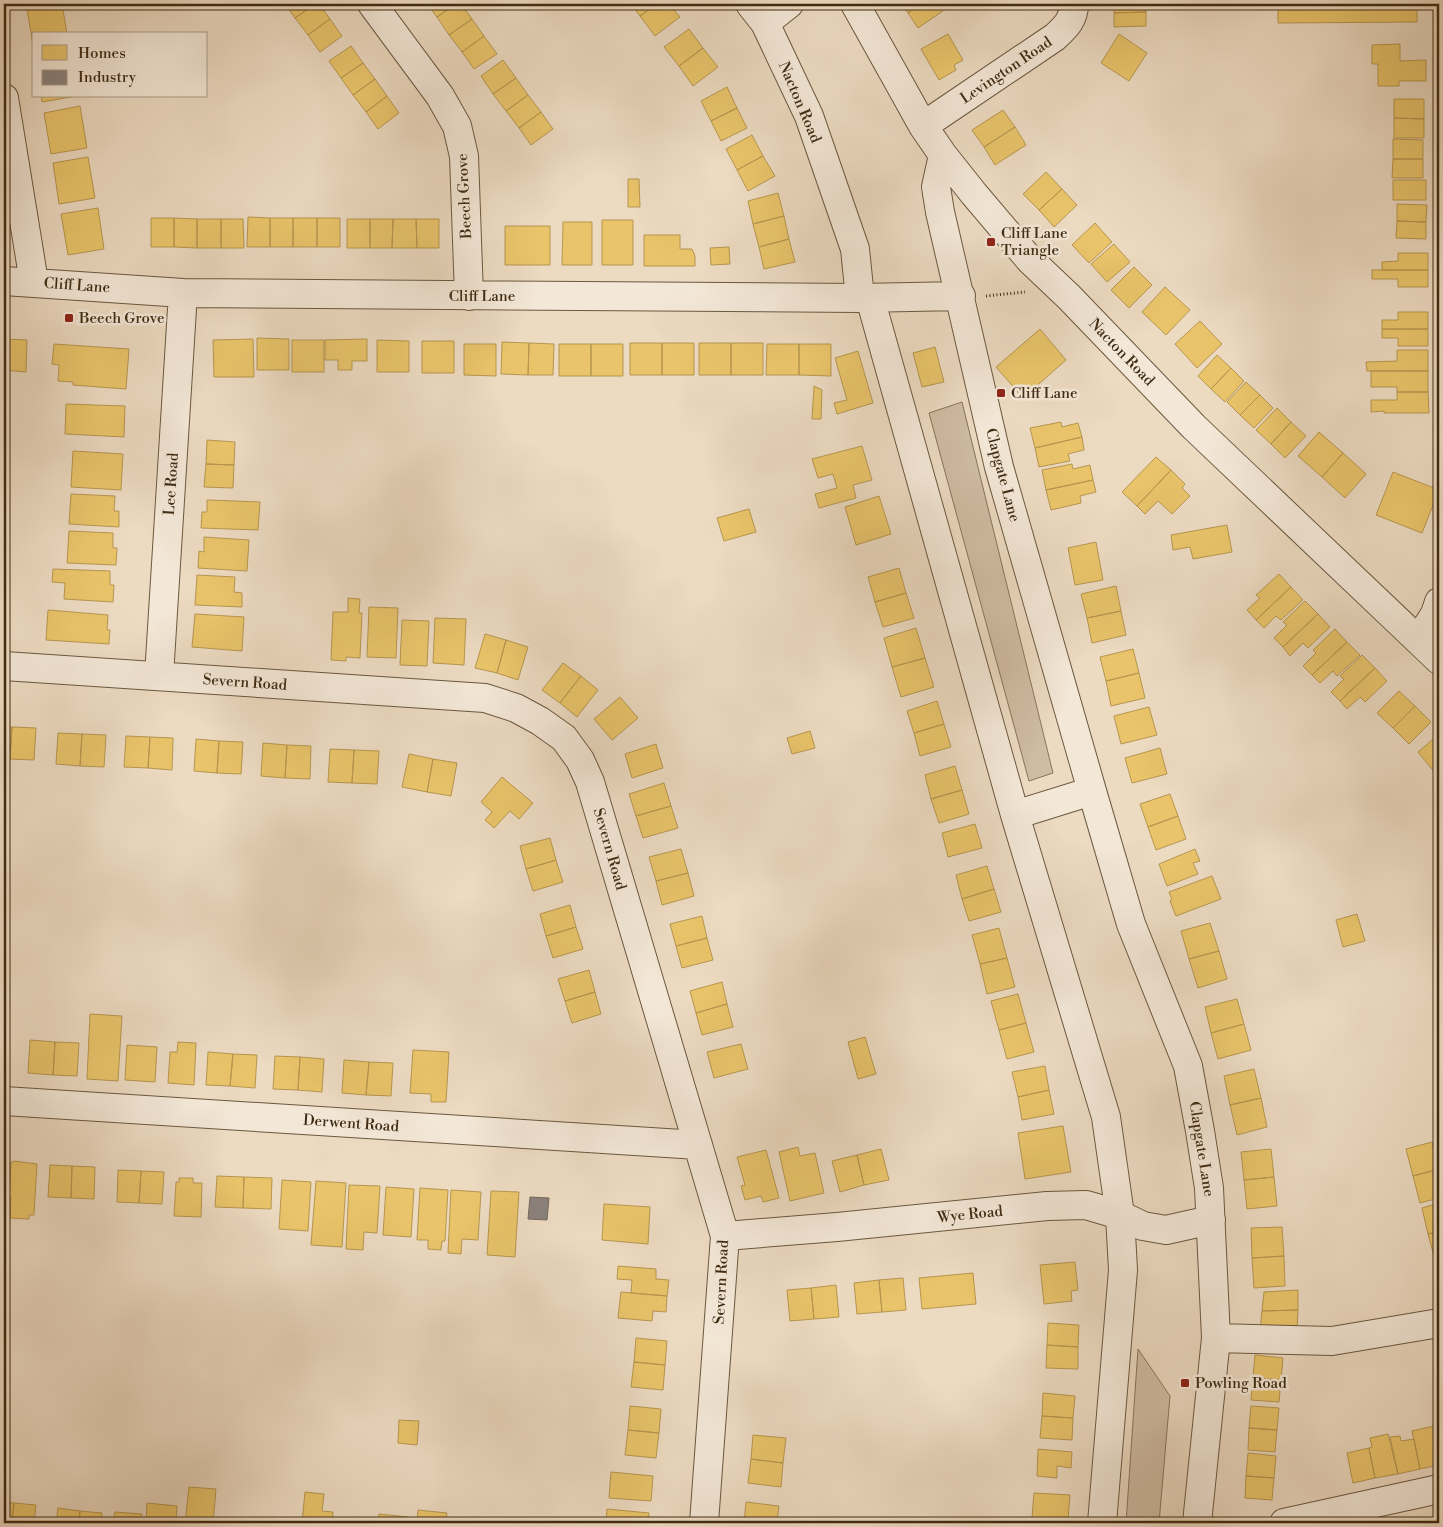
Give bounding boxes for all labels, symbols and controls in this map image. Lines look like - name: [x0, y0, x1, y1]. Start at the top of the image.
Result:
- legend: [32, 32, 208, 98]
- street label: Levington Road: [957, 32, 1056, 108]
- text: Homes: [78, 44, 126, 63]
- street label: Nacton Road: [774, 59, 825, 146]
- text: Industry: [78, 68, 137, 87]
- street label: Beech Grove: [453, 153, 476, 240]
- place label: Cliff Lane Triangle: [1001, 224, 1068, 260]
- marker: Cliff Lane Triangle: [985, 236, 997, 248]
- street label: Cliff Lane: [43, 274, 111, 297]
- street label: Cliff Lane: [449, 287, 515, 306]
- place label: Beech Grove: [78, 309, 164, 328]
- marker: Beech Grove: [63, 312, 75, 324]
- street label: Nacton Road: [1085, 315, 1159, 390]
- place label: Cliff Lane: [1011, 384, 1078, 403]
- marker: Cliff Lane: [995, 387, 1007, 399]
- street label: Clapgate Lane: [981, 426, 1024, 524]
- street label: Lee Road: [160, 451, 183, 516]
- street label: Severn Road: [202, 670, 288, 695]
- street label: Severn Road: [589, 806, 630, 893]
- street label: Clapgate Lane: [1185, 1100, 1218, 1198]
- street label: Derwent Road: [302, 1111, 400, 1136]
- street label: Wye Road: [935, 1202, 1004, 1227]
- street label: Severn Road: [710, 1239, 733, 1325]
- place label: Powling Road: [1195, 1374, 1287, 1393]
- marker: Powling Road: [1179, 1377, 1191, 1389]

